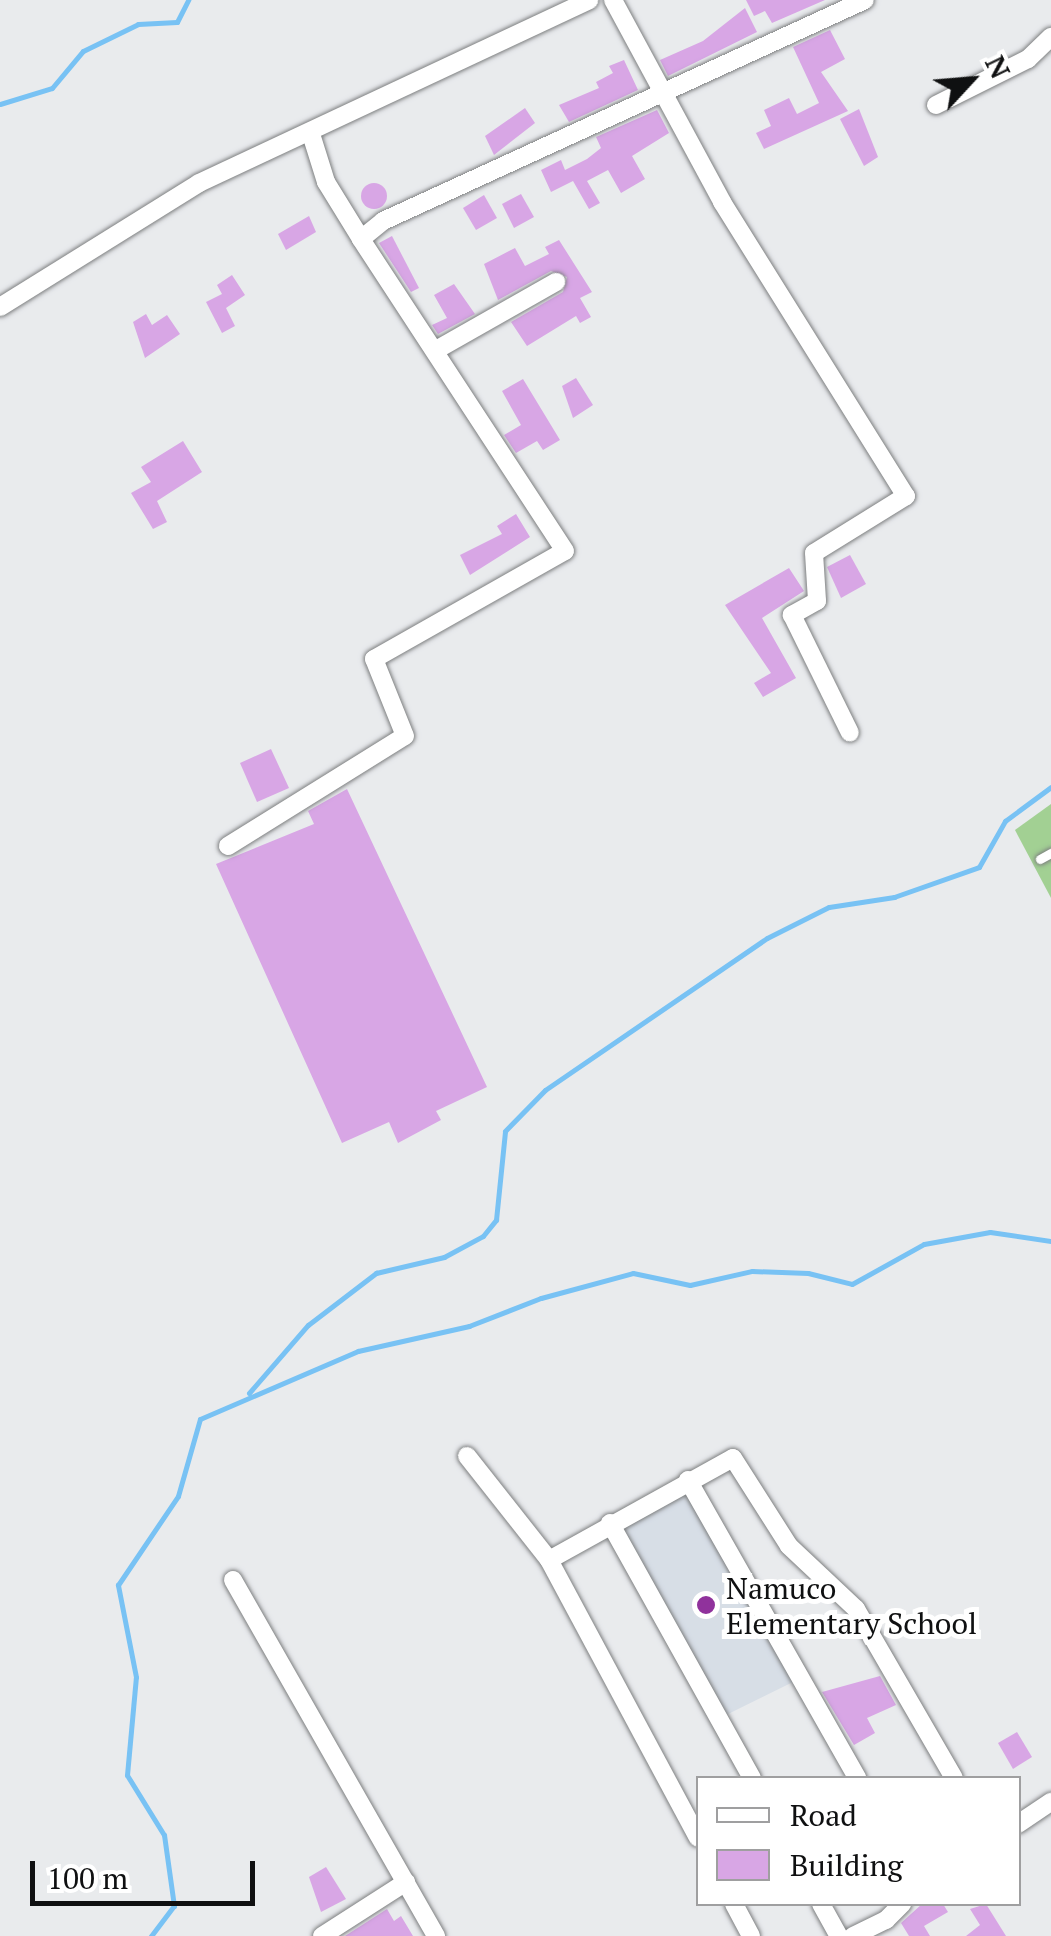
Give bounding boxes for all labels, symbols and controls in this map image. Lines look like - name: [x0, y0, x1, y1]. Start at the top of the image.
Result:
- north arrow: [921, 30, 1021, 130]
- text: N: [977, 49, 1020, 84]
- place label: Namuco Elementary School: [726, 1570, 977, 1640]
- marker: Namuco Elementary School: [695, 1594, 717, 1616]
- legend: [696, 1776, 1021, 1906]
- text: Road: [790, 1795, 857, 1835]
- scale bar: [35, 1841, 260, 1903]
- text: Building: [790, 1845, 903, 1885]
- text: 100 m: [47, 1858, 128, 1898]

